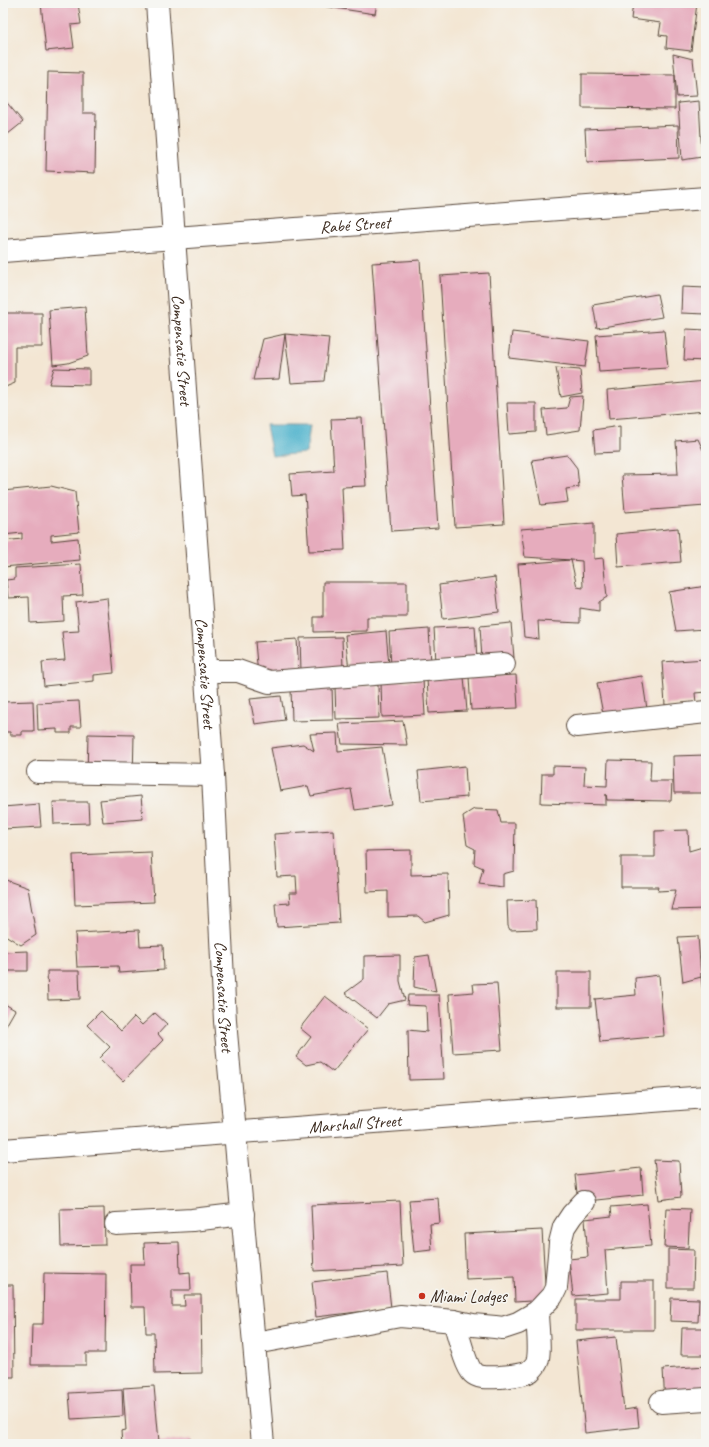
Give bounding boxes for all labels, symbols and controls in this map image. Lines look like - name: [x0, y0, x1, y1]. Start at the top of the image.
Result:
- street label: Rabé Street: [319, 212, 393, 238]
- street label: Compensatie Street: [167, 294, 196, 409]
- street label: Compensatie Street: [191, 617, 220, 732]
- street label: Compensatie Street: [210, 941, 238, 1055]
- street label: Marshall Street: [308, 1110, 404, 1138]
- place label: Miami Lodges: [430, 1286, 509, 1307]
- marker: Miami Lodges: [417, 1291, 427, 1301]

